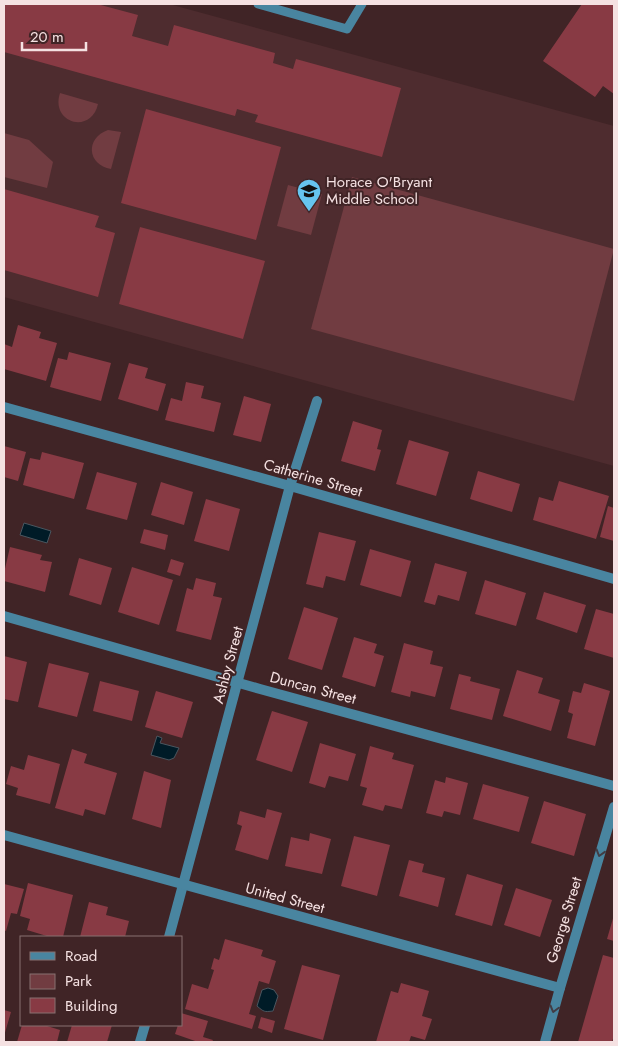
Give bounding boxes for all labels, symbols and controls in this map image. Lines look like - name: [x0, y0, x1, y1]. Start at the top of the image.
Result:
- scale bar: [22, 20, 86, 52]
- text: 20 m: [30, 26, 64, 48]
- place label: Horace O'Bryant Middle School: [326, 171, 432, 210]
- school or university icon: Horace O'Bryant Middle School: [296, 178, 322, 212]
- street label: Catherine Street: [261, 453, 365, 503]
- street label: Ashby Street: [207, 624, 249, 706]
- street label: Duncan Street: [267, 666, 359, 710]
- one-way arrow: [596, 849, 606, 857]
- street label: George Street: [540, 874, 588, 966]
- street label: United Street: [243, 877, 328, 919]
- legend: [20, 936, 182, 1026]
- text: Road: [65, 945, 97, 967]
- text: Park: [65, 970, 92, 992]
- text: Building: [65, 995, 117, 1017]
- one-way arrow: [549, 1005, 559, 1013]

